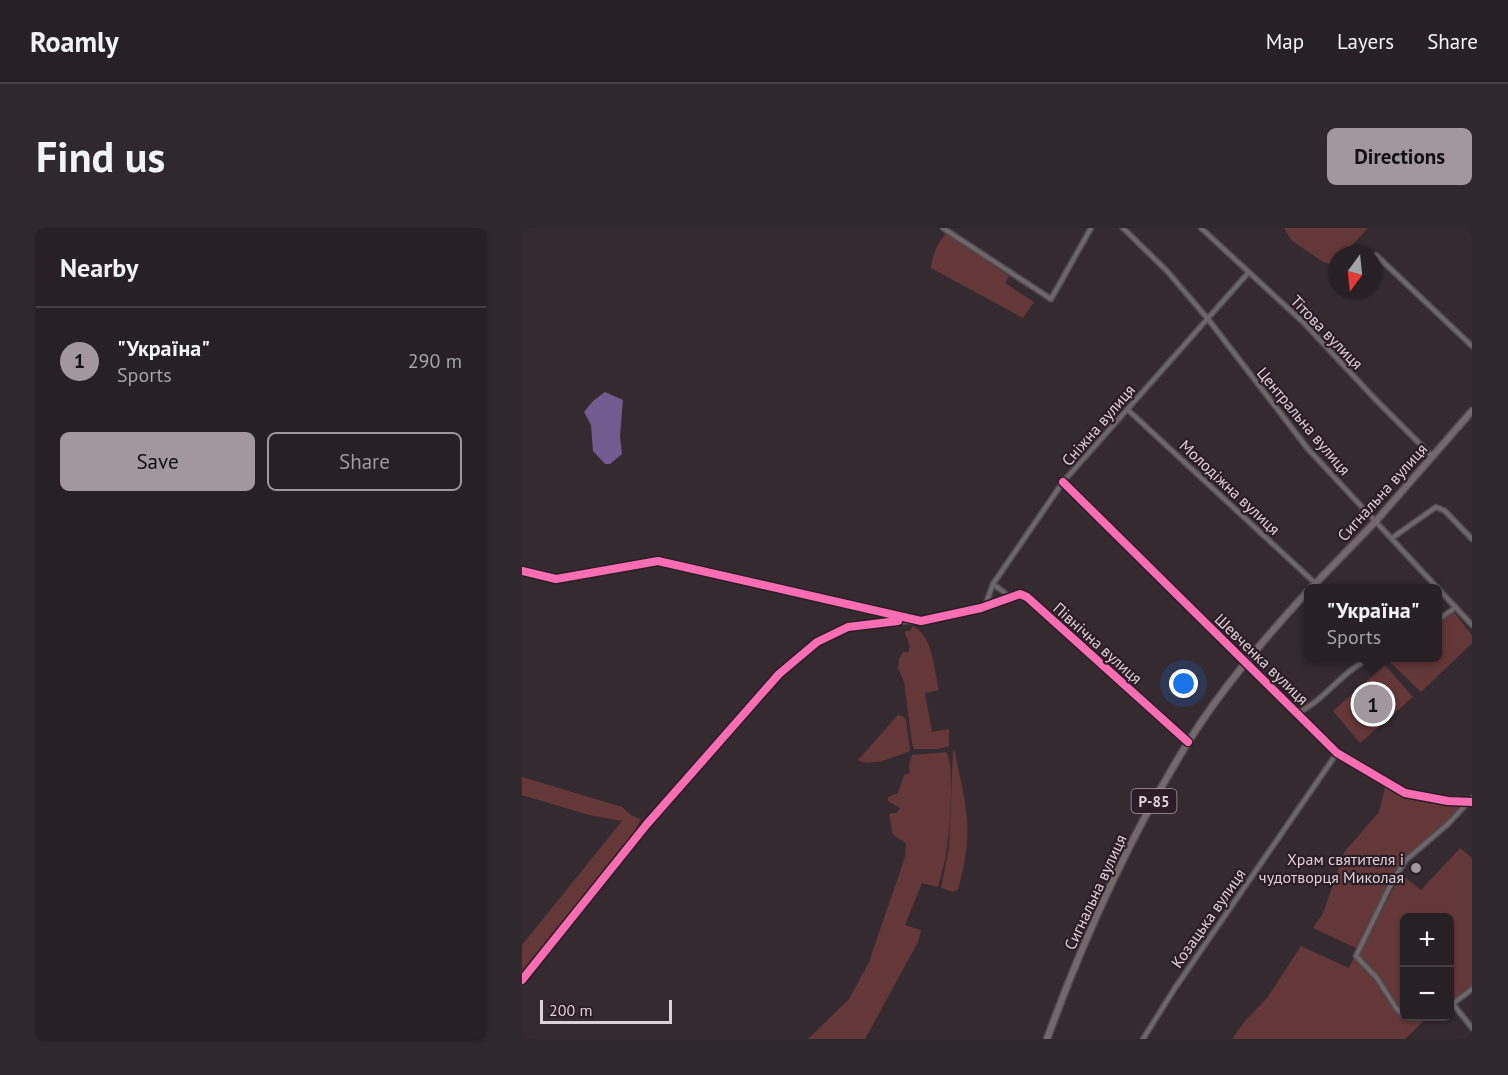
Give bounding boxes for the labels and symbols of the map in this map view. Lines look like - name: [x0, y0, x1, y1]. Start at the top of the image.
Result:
- north arrow: [1328, 246, 1382, 300]
- street label: Тітова вулиця: [1287, 291, 1367, 373]
- street label: Центральна вулиця: [1253, 363, 1355, 479]
- street label: Сніжна вулиця: [1057, 380, 1139, 470]
- street label: Молодіжна вулиця: [1176, 435, 1284, 539]
- street label: Сигнальна вулиця: [1333, 439, 1431, 545]
- street label: Північна вулиця: [1049, 598, 1147, 688]
- street label: Шевченка вулиця: [1211, 609, 1313, 709]
- your location: [1169, 669, 1198, 698]
- pin: 1: [1354, 682, 1392, 726]
- road number: Р-85: [1132, 789, 1176, 813]
- street label: Сигнальна вулиця: [1060, 831, 1130, 953]
- place label: Храм святителя і чудотворця Миколая: [1259, 849, 1404, 887]
- marker: Храм святителя і чудотворця Миколая: [1409, 861, 1423, 875]
- street label: Козацька вулиця: [1166, 864, 1250, 972]
- scale bar: [540, 997, 672, 1024]

